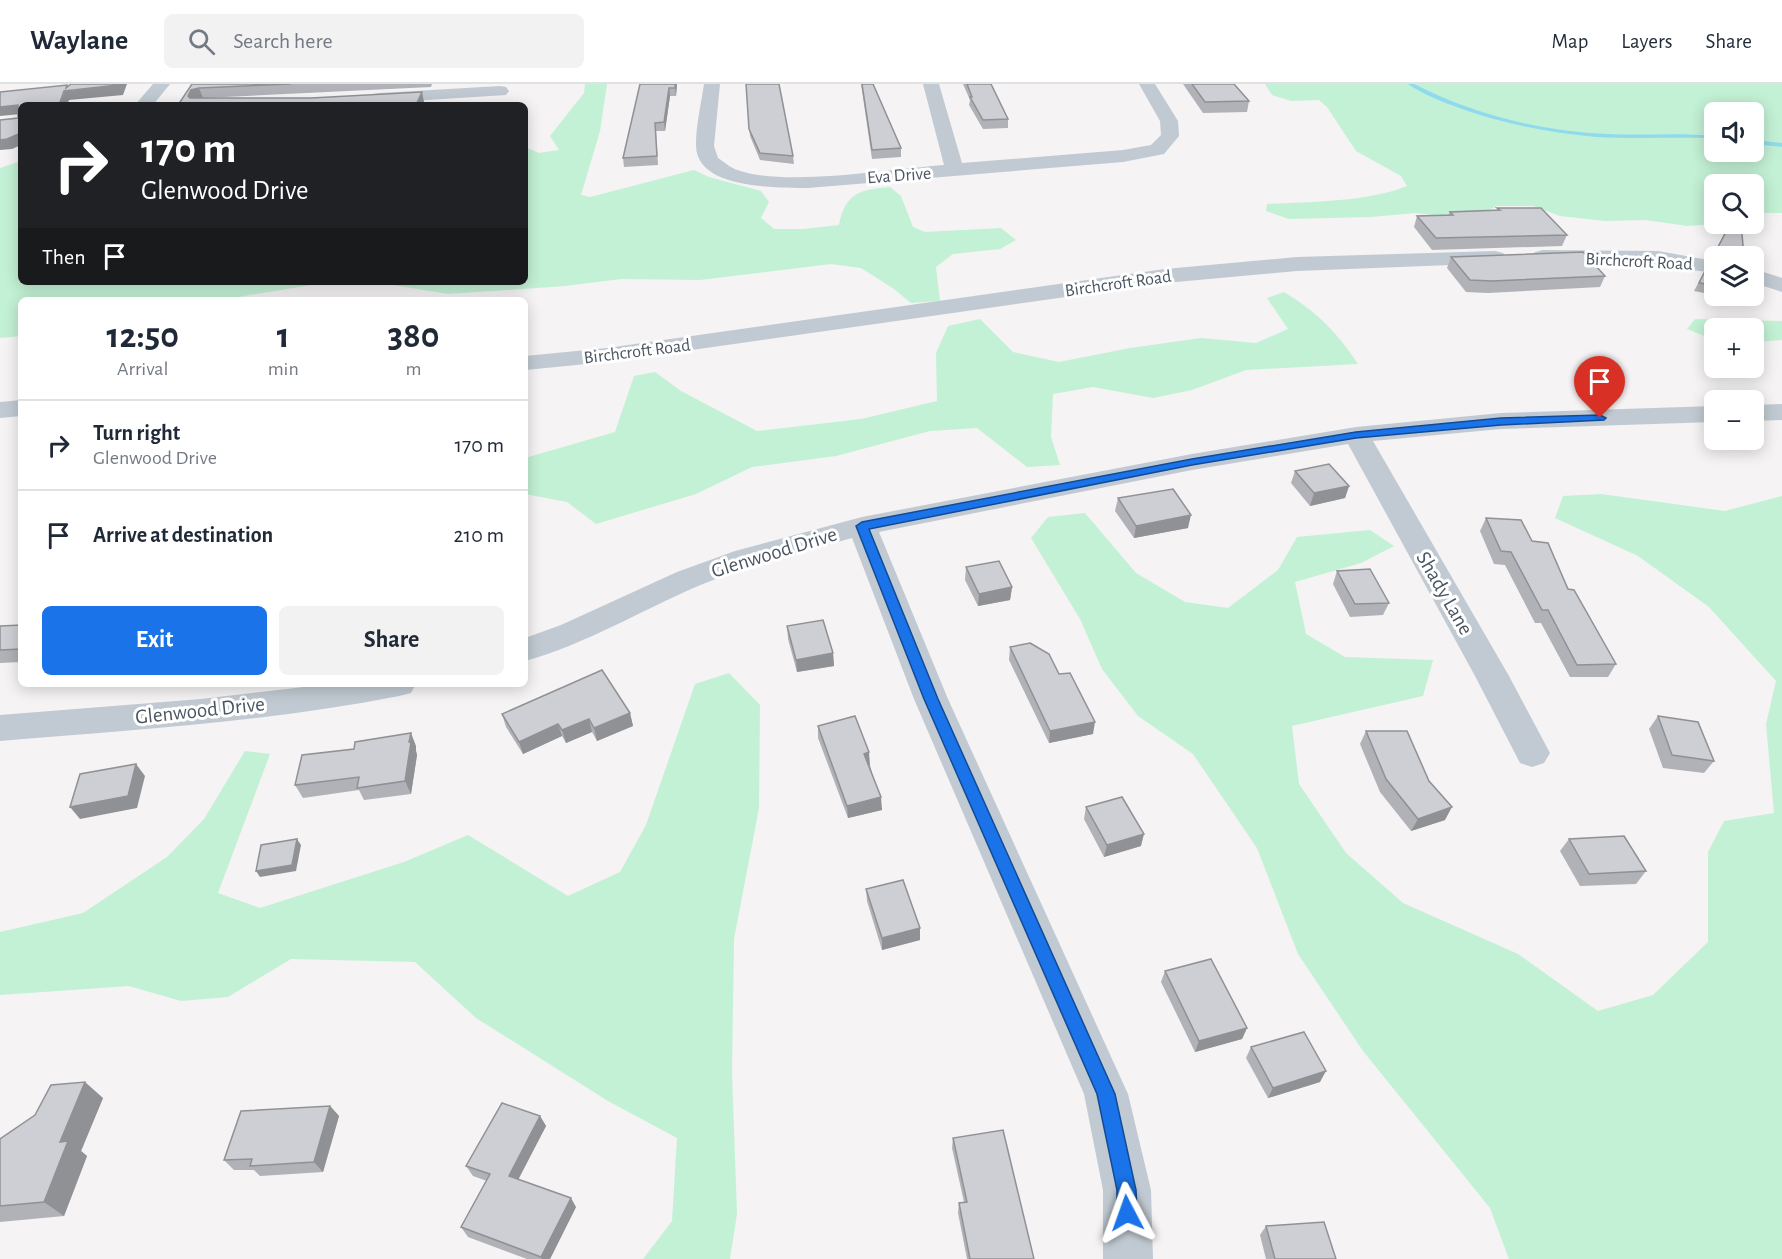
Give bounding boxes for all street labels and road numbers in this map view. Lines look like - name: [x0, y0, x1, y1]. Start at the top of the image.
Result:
- street label: Eva Drive: [866, 165, 932, 187]
- street label: Birchcroft Road: [1585, 250, 1693, 274]
- street label: Birchcroft Road: [1064, 268, 1173, 300]
- street label: Birchcroft Road: [583, 337, 691, 367]
- street label: Glenwood Drive: [709, 523, 839, 582]
- street label: Shady Lane: [1412, 548, 1477, 638]
- street label: Glenwood Drive: [134, 693, 266, 728]

